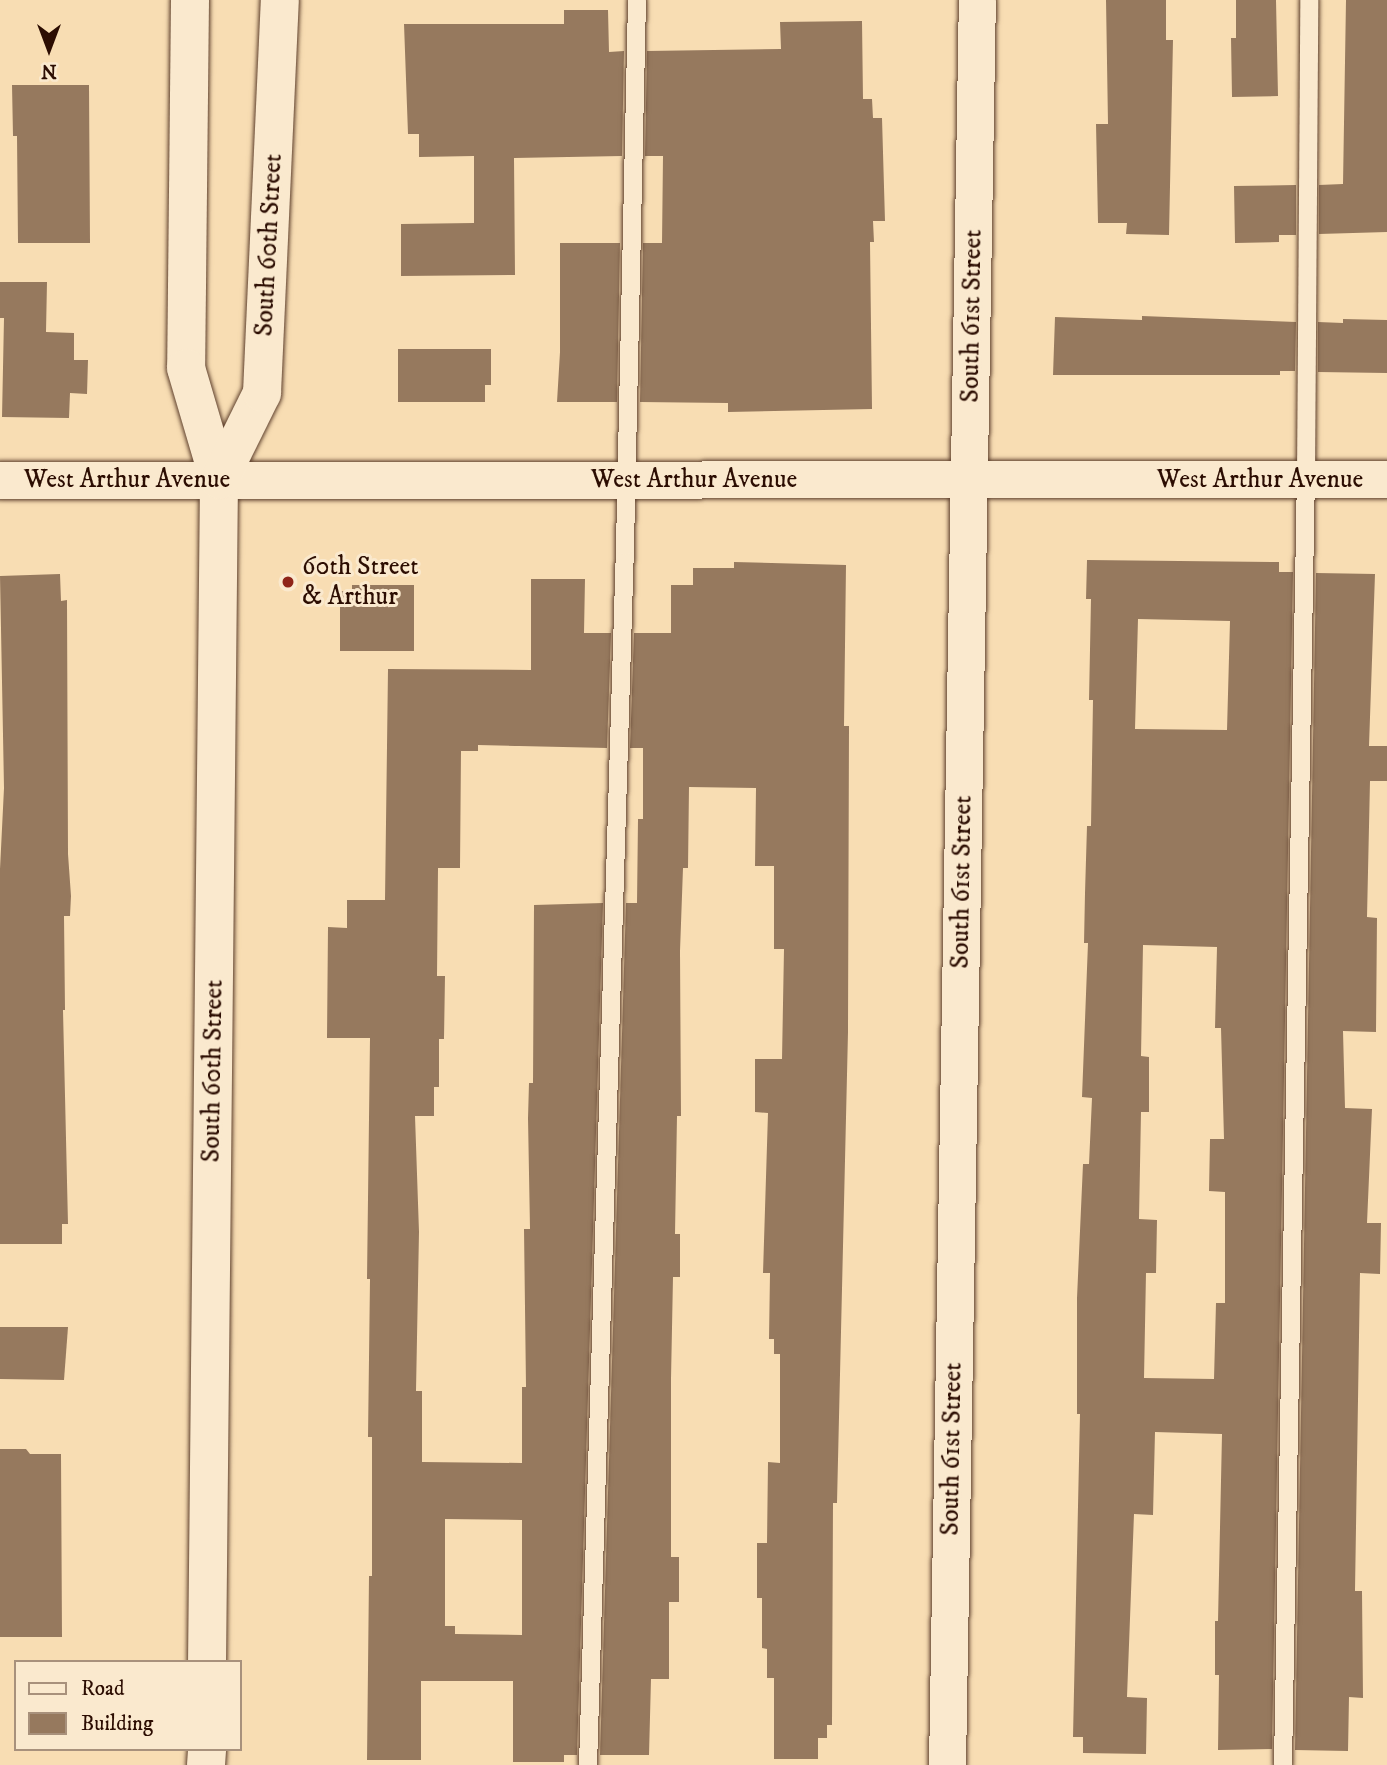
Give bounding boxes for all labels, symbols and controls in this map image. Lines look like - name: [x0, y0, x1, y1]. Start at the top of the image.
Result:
- north arrow: [14, 14, 84, 84]
- text: N: [41, 59, 57, 82]
- street label: South 60th Street: [249, 153, 289, 337]
- street label: South 61st Street: [955, 229, 989, 403]
- street label: West Arthur Avenue: [24, 464, 230, 496]
- street label: West Arthur Avenue: [591, 464, 797, 496]
- street label: West Arthur Avenue: [1157, 464, 1363, 496]
- place label: 60th Street & Arthur: [302, 551, 419, 612]
- marker: 60th Street & Arthur: [280, 574, 296, 590]
- street label: South 61st Street: [945, 795, 979, 969]
- street label: South 60th Street: [196, 979, 230, 1163]
- street label: South 61st Street: [935, 1362, 969, 1536]
- legend: [14, 1660, 242, 1751]
- text: Road: [81, 1676, 125, 1702]
- text: Building: [81, 1711, 153, 1737]

